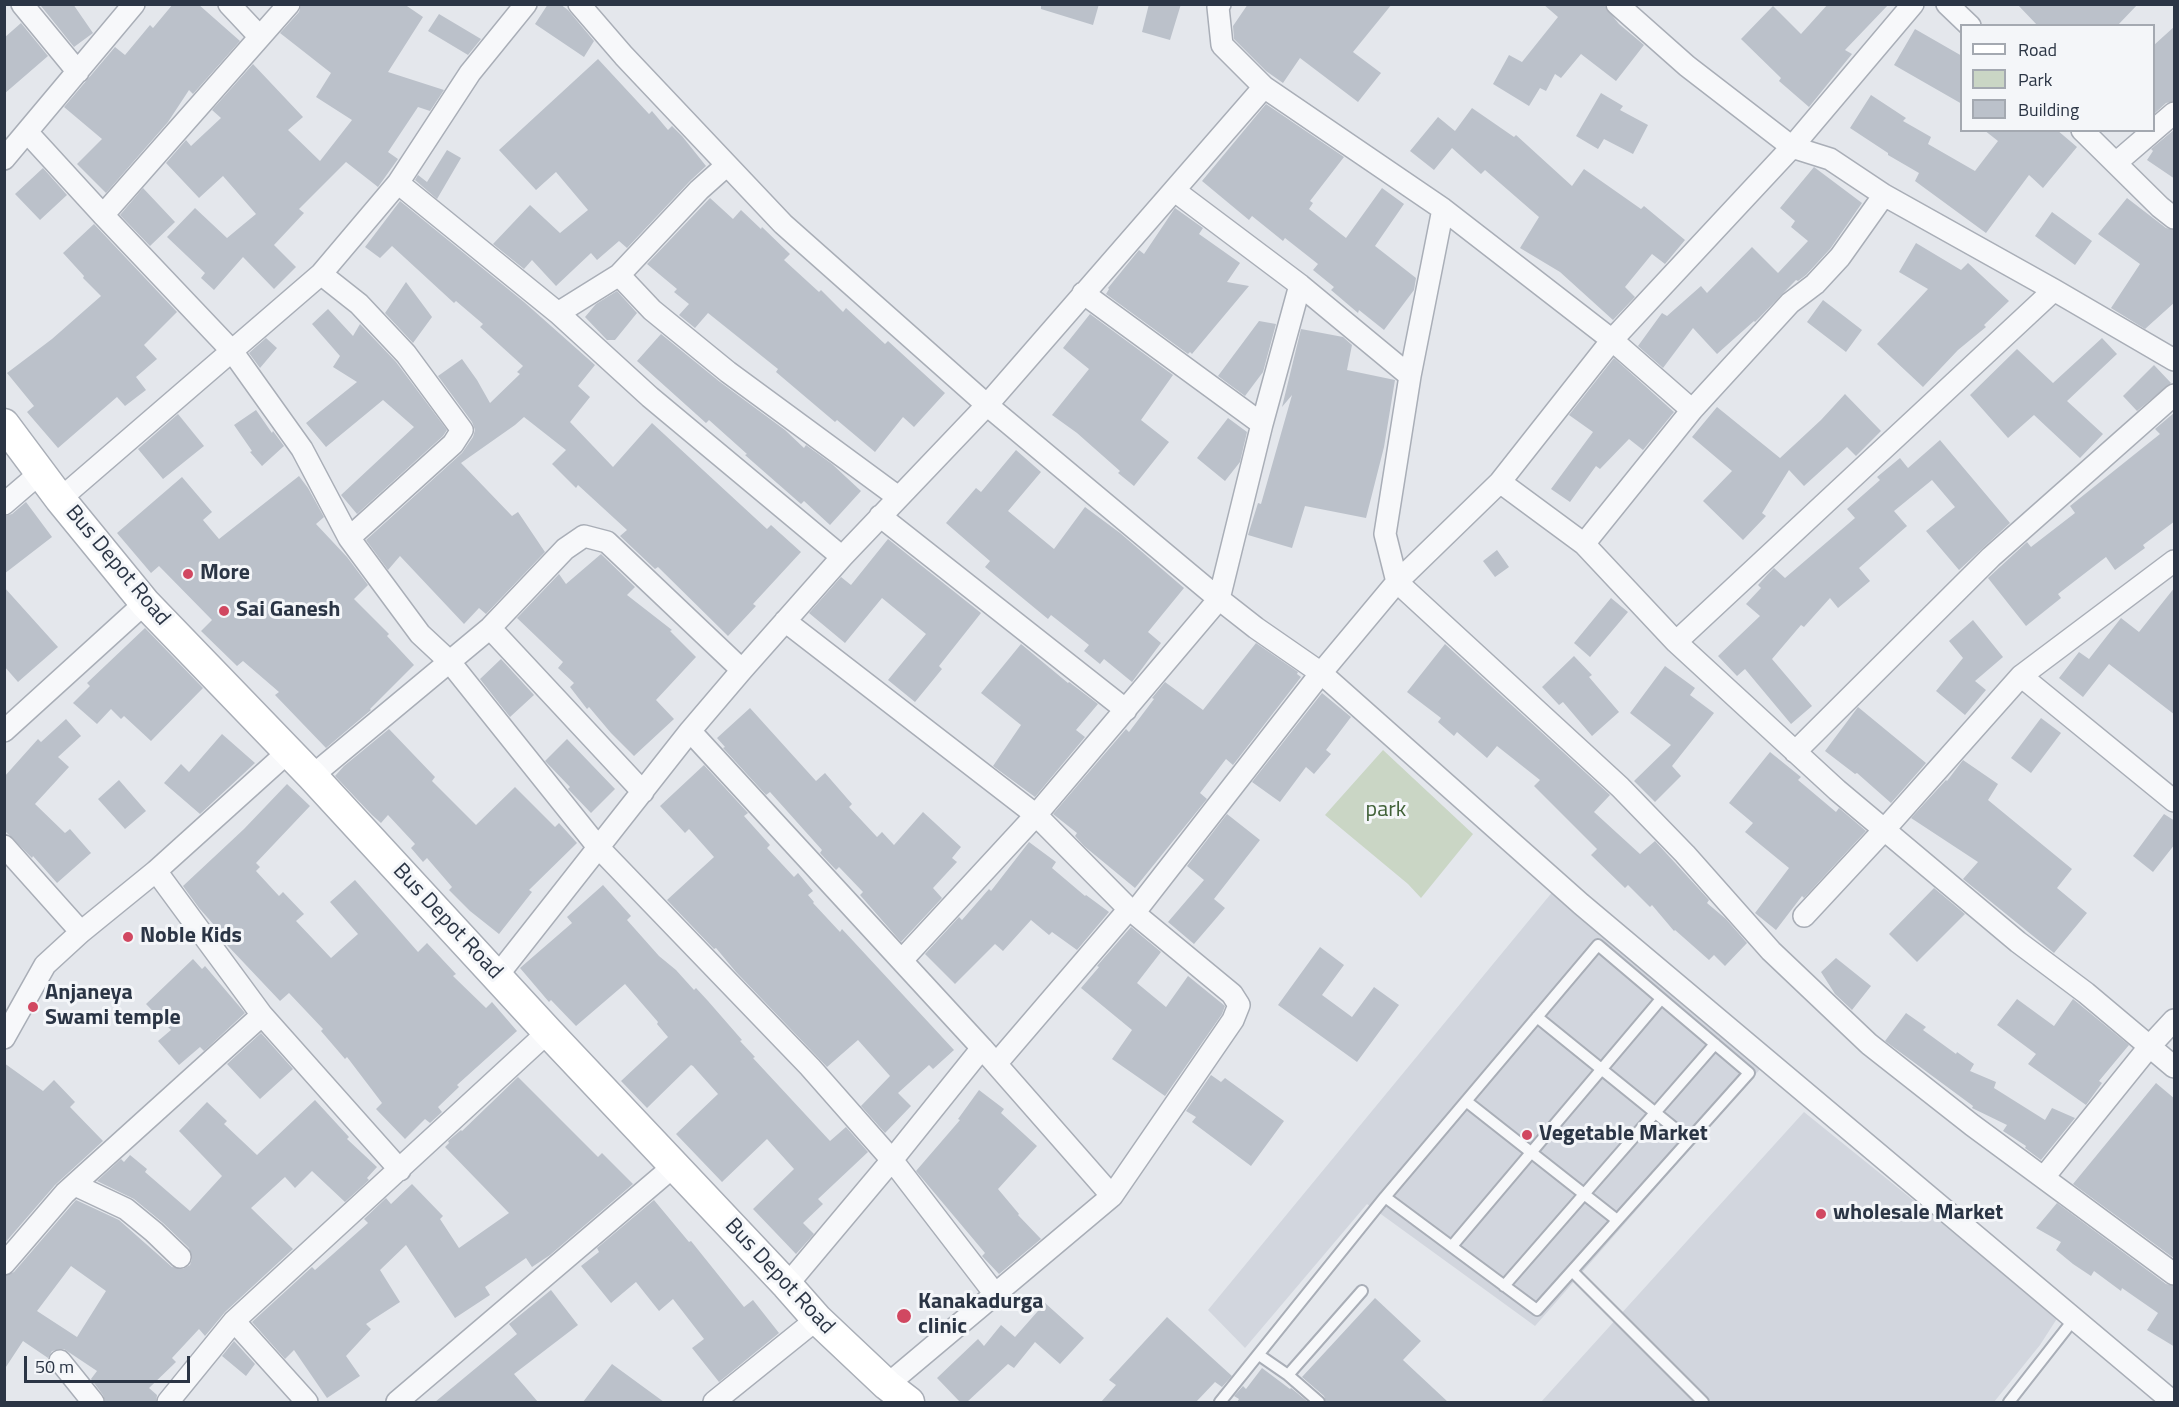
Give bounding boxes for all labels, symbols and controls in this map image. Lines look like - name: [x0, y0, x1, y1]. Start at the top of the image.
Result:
- legend: [1960, 24, 2155, 132]
- text: Road: [2018, 36, 2057, 63]
- text: Park: [2018, 66, 2052, 93]
- text: Building: [2018, 96, 2079, 123]
- street label: Bus Depot Road: [59, 500, 175, 632]
- place label: More: [200, 561, 250, 587]
- marker: More: [181, 567, 195, 581]
- place label: Sai Ganesh: [236, 598, 340, 624]
- marker: Sai Ganesh: [217, 604, 231, 618]
- park label: park: [1366, 798, 1406, 824]
- street label: Bus Depot Road: [387, 859, 507, 985]
- place label: Noble Kids: [140, 924, 242, 950]
- marker: Noble Kids: [121, 930, 135, 944]
- place label: Anjaneya Swami temple: [45, 981, 181, 1032]
- marker: Anjaneya Swami temple: [26, 1000, 40, 1014]
- place label: Vegetable Market: [1539, 1122, 1708, 1148]
- marker: Vegetable Market: [1520, 1128, 1534, 1142]
- place label: wholesale Market: [1833, 1201, 2003, 1227]
- marker: wholesale Market: [1814, 1207, 1828, 1221]
- street label: Bus Depot Road: [719, 1214, 839, 1340]
- place label: Kanakadurga clinic: [918, 1290, 1044, 1342]
- marker: Kanakadurga clinic: [895, 1307, 913, 1325]
- scale bar: [27, 1344, 194, 1382]
- text: 50 m: [35, 1353, 74, 1380]

